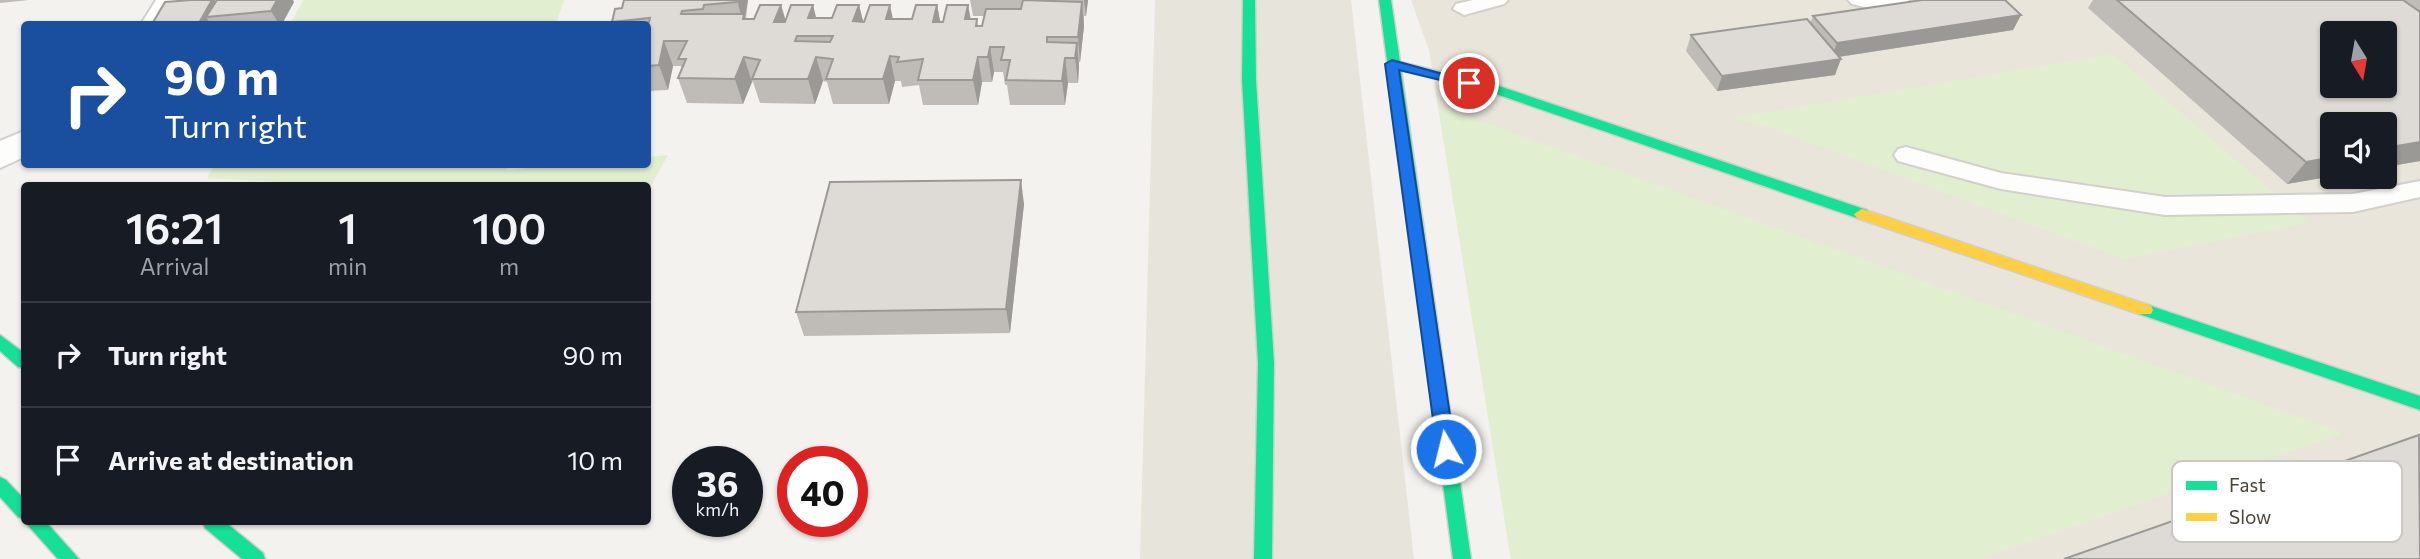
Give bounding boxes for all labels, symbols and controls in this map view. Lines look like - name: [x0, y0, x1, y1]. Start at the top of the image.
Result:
- north arrow: [2320, 21, 2398, 98]
- map controls: [2320, 21, 2397, 189]
- text: 90 m: [164, 45, 279, 105]
- icon: right: [49, 49, 140, 140]
- pin: [1439, 53, 1499, 113]
- icon: arrive: [1450, 64, 1488, 102]
- text: Turn right: [164, 105, 307, 145]
- button: sound: [2320, 112, 2397, 189]
- text: 16:21: [126, 201, 223, 253]
- text: 1: [338, 201, 357, 253]
- text: 100: [472, 201, 546, 253]
- text: Arrival: [140, 252, 209, 280]
- text: min: [328, 252, 367, 280]
- text: m: [499, 252, 519, 280]
- icon: right: [49, 336, 87, 374]
- text: Turn right: [108, 339, 227, 370]
- text: 90 m: [563, 339, 623, 370]
- position arrow: [1409, 412, 1483, 486]
- icon: arrive: [49, 441, 87, 479]
- text: Arrive at destination: [108, 444, 354, 475]
- text: 10 m: [567, 444, 623, 475]
- speed limit sign: 40: [777, 446, 868, 537]
- text: 36: [697, 461, 738, 504]
- legend: [2172, 461, 2402, 542]
- text: Fast: [2229, 473, 2266, 496]
- text: km/h: [696, 498, 739, 520]
- text: Slow: [2229, 505, 2271, 528]

